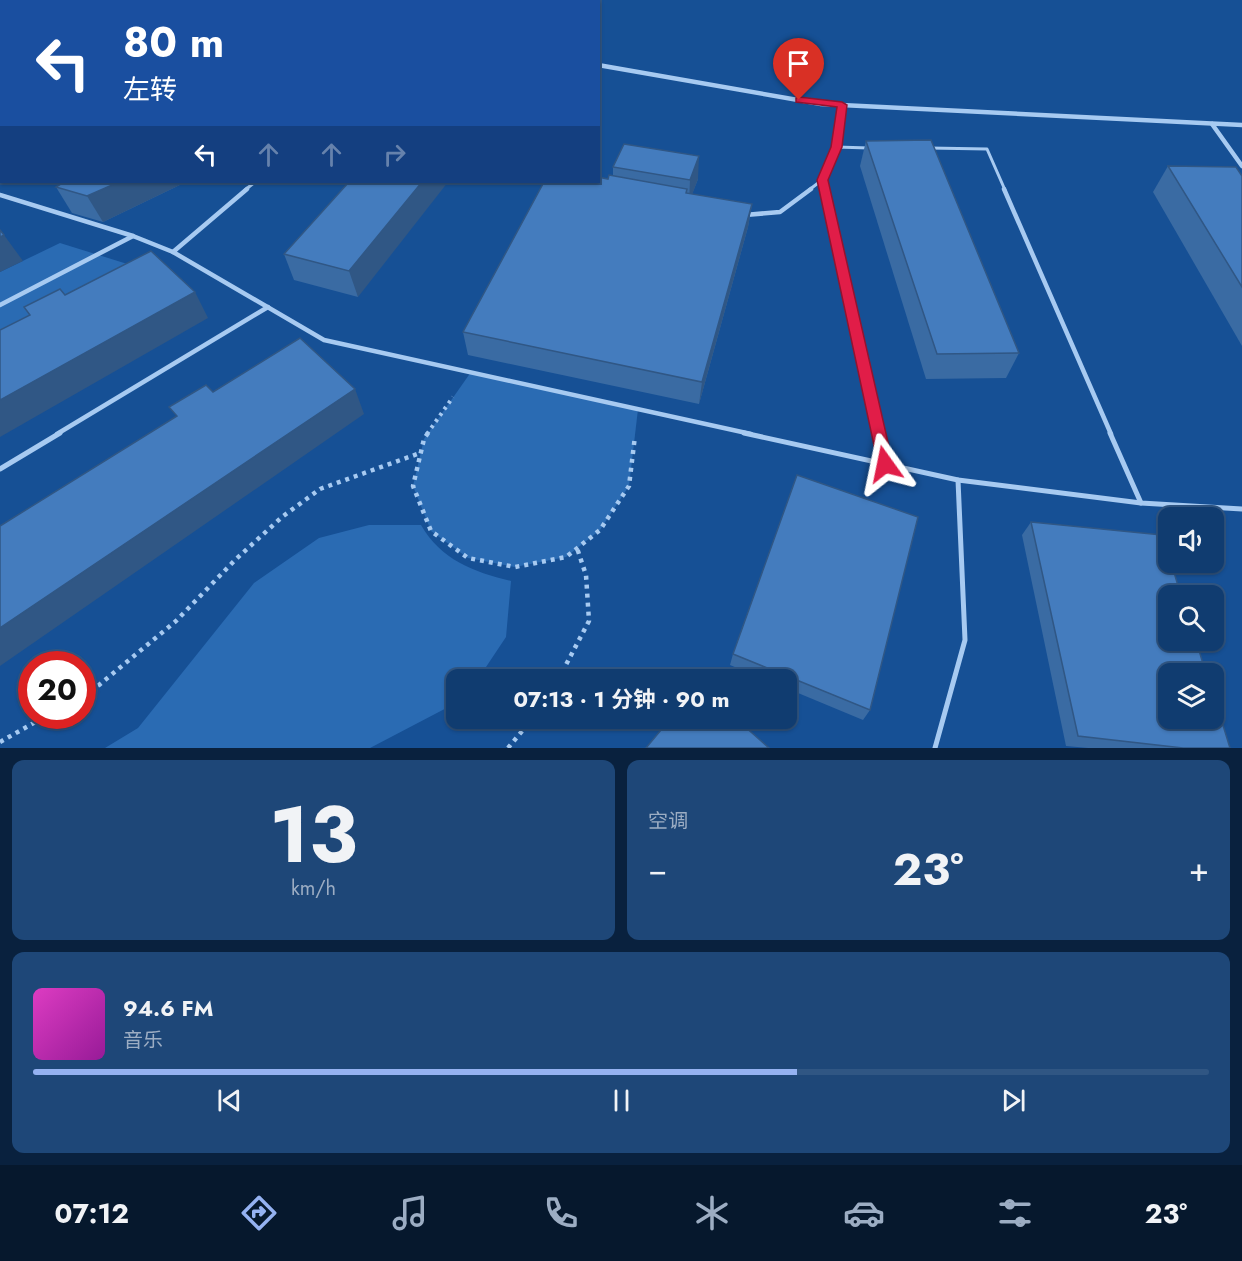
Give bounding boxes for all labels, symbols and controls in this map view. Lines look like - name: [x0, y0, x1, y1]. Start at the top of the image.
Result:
- text: 80 m: [123, 12, 224, 73]
- icon: left: [24, 24, 102, 102]
- pin: [773, 38, 824, 100]
- icon: arrive: [782, 47, 815, 80]
- text: 左转: [123, 70, 177, 109]
- icon: left: [189, 138, 222, 171]
- icon: ahead: [252, 138, 285, 171]
- icon: ahead: [315, 138, 348, 171]
- icon: right: [378, 138, 411, 171]
- position arrow: [853, 432, 917, 496]
- map controls: [1158, 507, 1224, 729]
- button: sound: [1158, 507, 1224, 573]
- button: search: [1158, 585, 1224, 651]
- speed limit sign: 20: [18, 651, 96, 729]
- button: layers: [1158, 663, 1224, 729]
- text: 07:13 · 1 分钟 · 90 m: [513, 683, 730, 715]
- text: 13: [269, 779, 358, 891]
- text: 空调: [648, 807, 688, 836]
- text: 23°: [893, 837, 964, 902]
- text: −: [648, 846, 667, 893]
- text: +: [1189, 846, 1209, 893]
- text: km/h: [291, 874, 336, 903]
- text: 94.6 FM: [123, 992, 213, 1024]
- text: 音乐: [123, 1026, 163, 1055]
- icon: previous: [213, 1084, 246, 1117]
- icon: pause: [605, 1084, 638, 1117]
- icon: next: [997, 1084, 1030, 1117]
- icon: directions: [238, 1192, 280, 1234]
- icon: music: [389, 1192, 431, 1234]
- icon: phone: [540, 1192, 582, 1234]
- icon: climate: [691, 1192, 733, 1234]
- icon: car: [843, 1192, 885, 1234]
- icon: filters: [994, 1192, 1036, 1234]
- text: 07:12: [55, 1194, 129, 1233]
- text: 23°: [1145, 1194, 1187, 1233]

